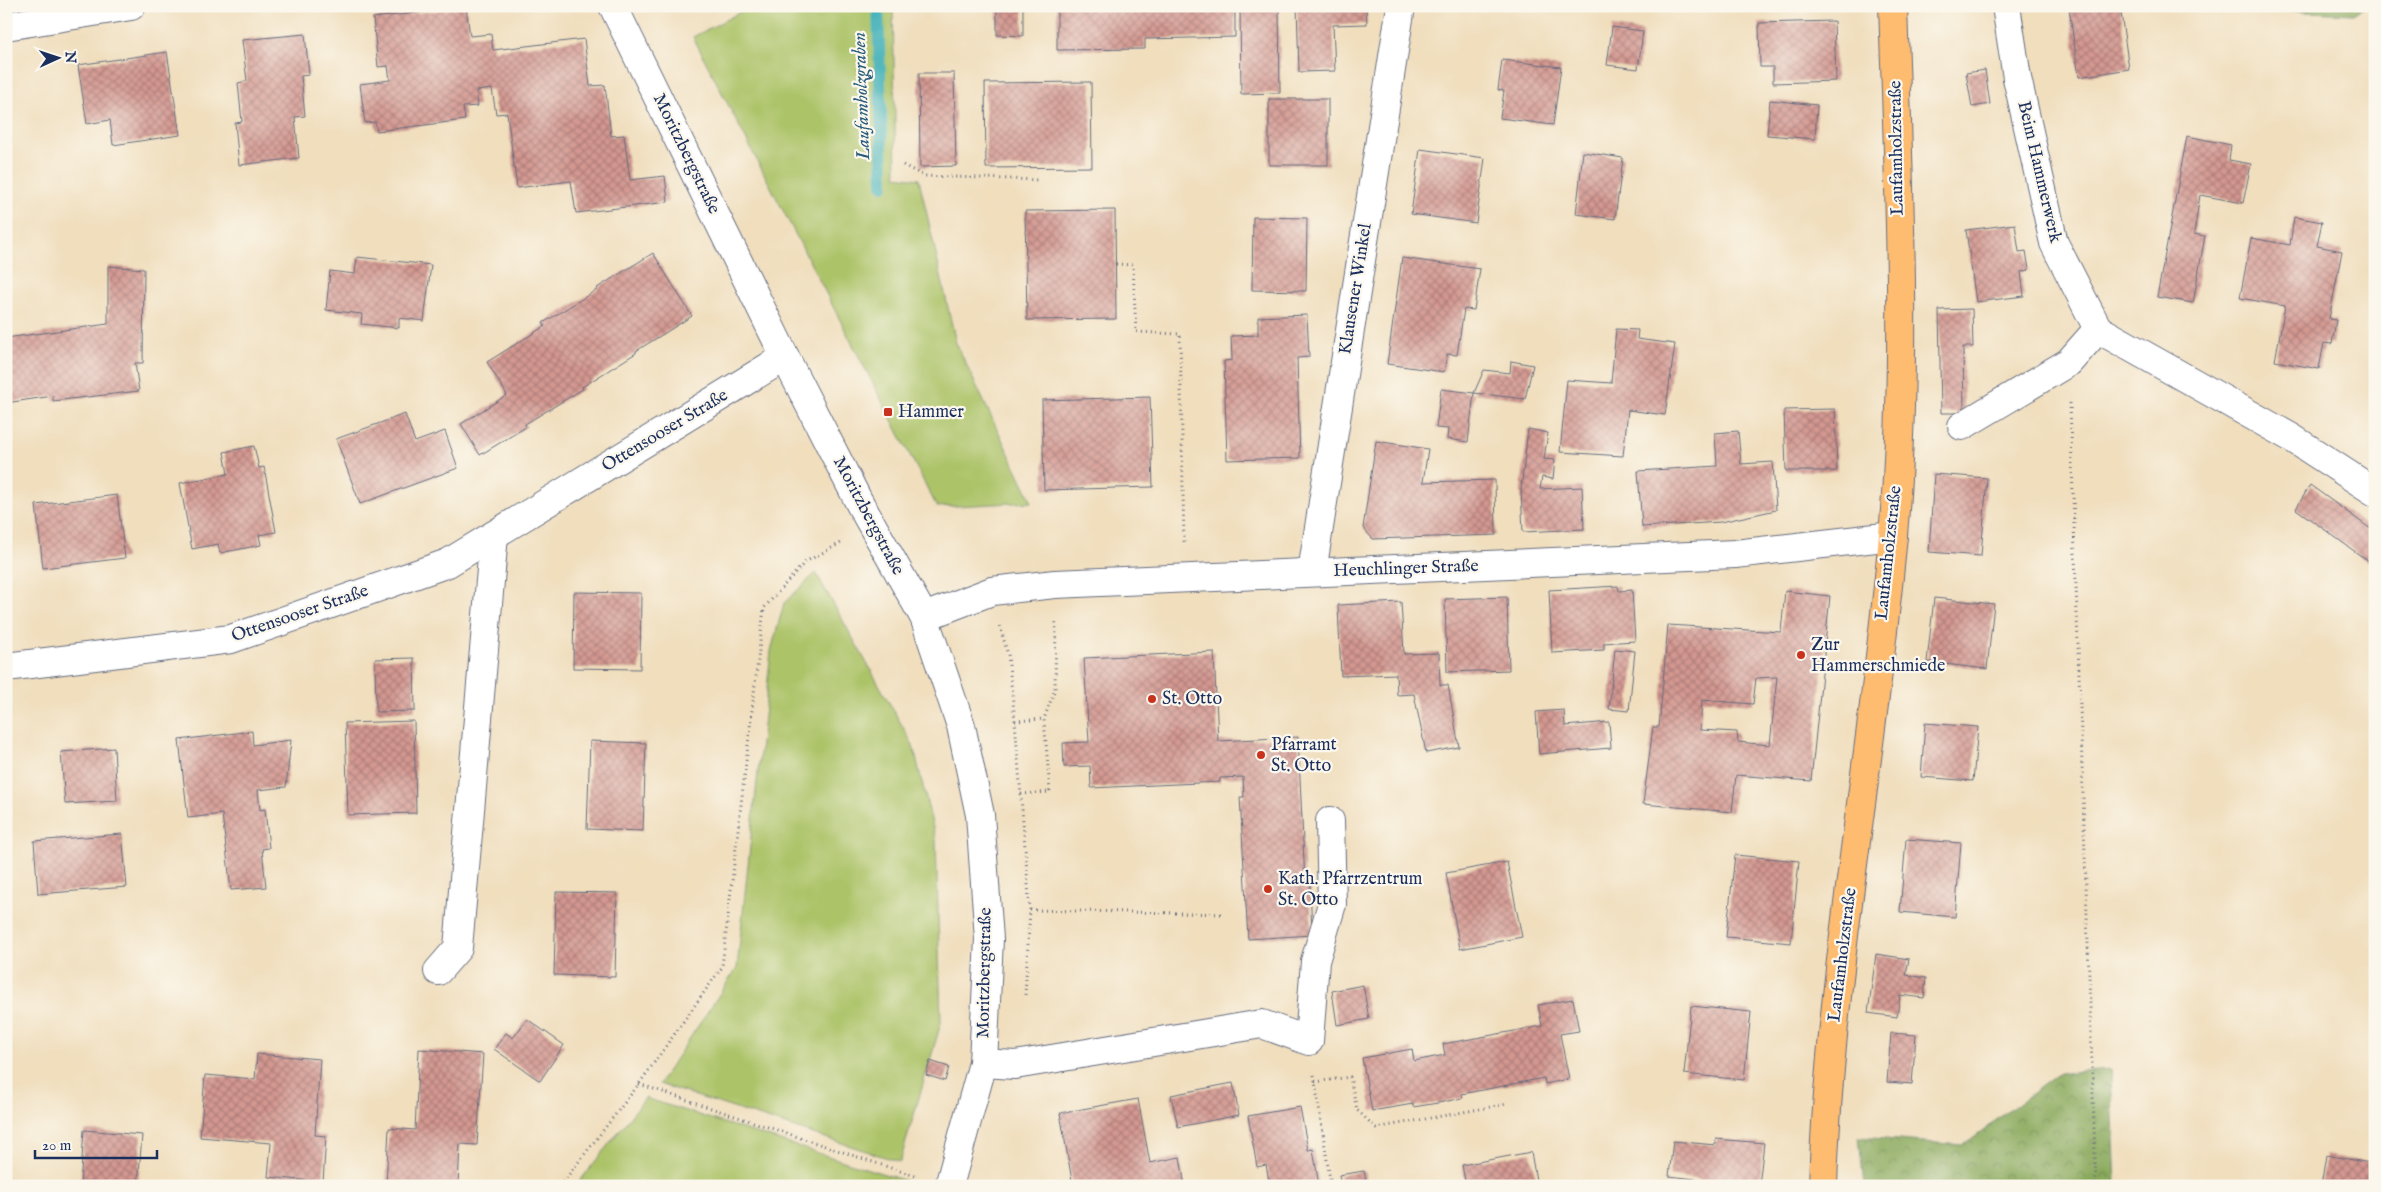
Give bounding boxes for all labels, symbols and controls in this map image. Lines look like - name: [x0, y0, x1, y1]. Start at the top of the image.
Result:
- north arrow: [32, 32, 82, 82]
- water label: Laufamholzgraben: [848, 32, 876, 161]
- text: N: [61, 50, 79, 64]
- street label: Laufamholzstraße: [1884, 80, 1910, 216]
- street label: Moritzbergstraße: [647, 90, 725, 218]
- street label: Beim Hammerwerk: [2011, 99, 2067, 246]
- street label: Klausener Winkel: [1334, 222, 1378, 356]
- street label: Ottensooser Straße: [598, 384, 732, 478]
- place label: Hammer: [898, 401, 964, 424]
- marker: Hammer: [882, 406, 894, 418]
- street label: Moritzbergstraße: [827, 453, 909, 579]
- street label: Laufamholzstraße: [1871, 485, 1907, 621]
- street label: Heuchlinger Straße: [1333, 555, 1479, 583]
- street label: Ottensooser Straße: [228, 580, 372, 648]
- place label: Zur Hammerschmiede: [1811, 634, 1945, 678]
- marker: Zur Hammerschmiede: [1795, 649, 1807, 661]
- place label: St. Otto: [1162, 688, 1222, 711]
- marker: St. Otto: [1146, 693, 1158, 705]
- place label: Pfarramt St. Otto: [1271, 734, 1337, 778]
- marker: Pfarramt St. Otto: [1255, 749, 1267, 761]
- place label: Kath. Pfarrzentrum St. Otto: [1278, 868, 1423, 912]
- marker: Kath. Pfarrzentrum St. Otto: [1262, 883, 1274, 895]
- street label: Laufamholzstraße: [1823, 887, 1863, 1023]
- street label: Moritzbergstraße: [972, 907, 998, 1039]
- scale bar: [35, 1127, 158, 1159]
- text: 20 m: [42, 1136, 72, 1155]

